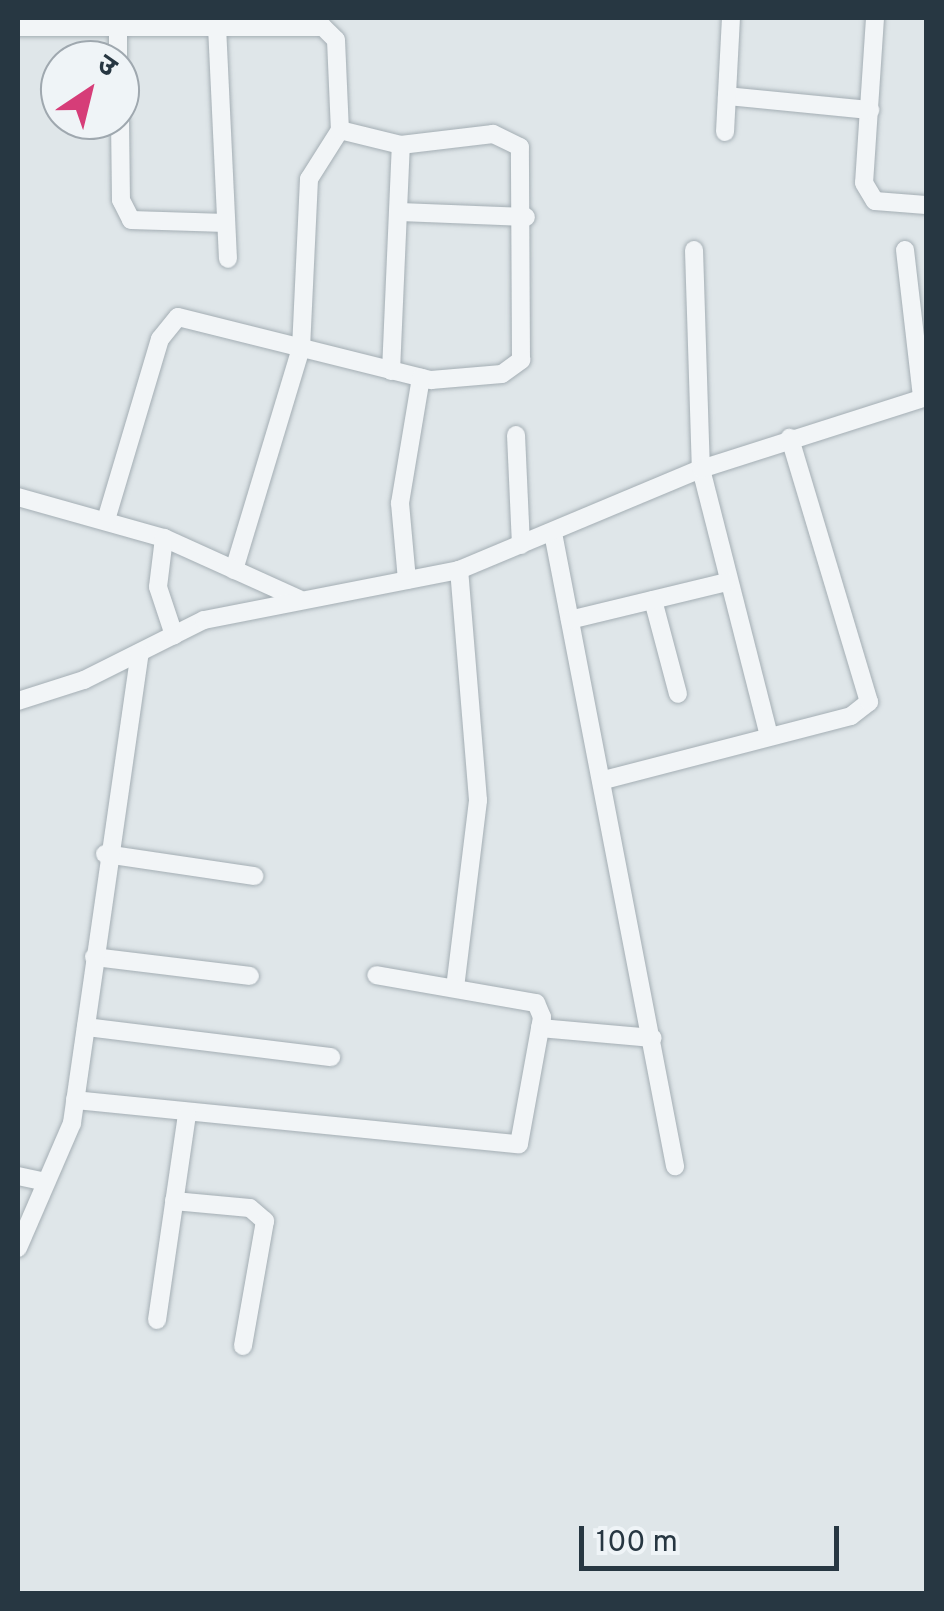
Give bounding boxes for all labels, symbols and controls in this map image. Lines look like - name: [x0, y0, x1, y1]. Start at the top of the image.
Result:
- north arrow: [40, 40, 140, 140]
- text: उ: [89, 48, 123, 87]
- scale bar: [584, 1506, 844, 1568]
- text: 100 m: [596, 1525, 678, 1562]

